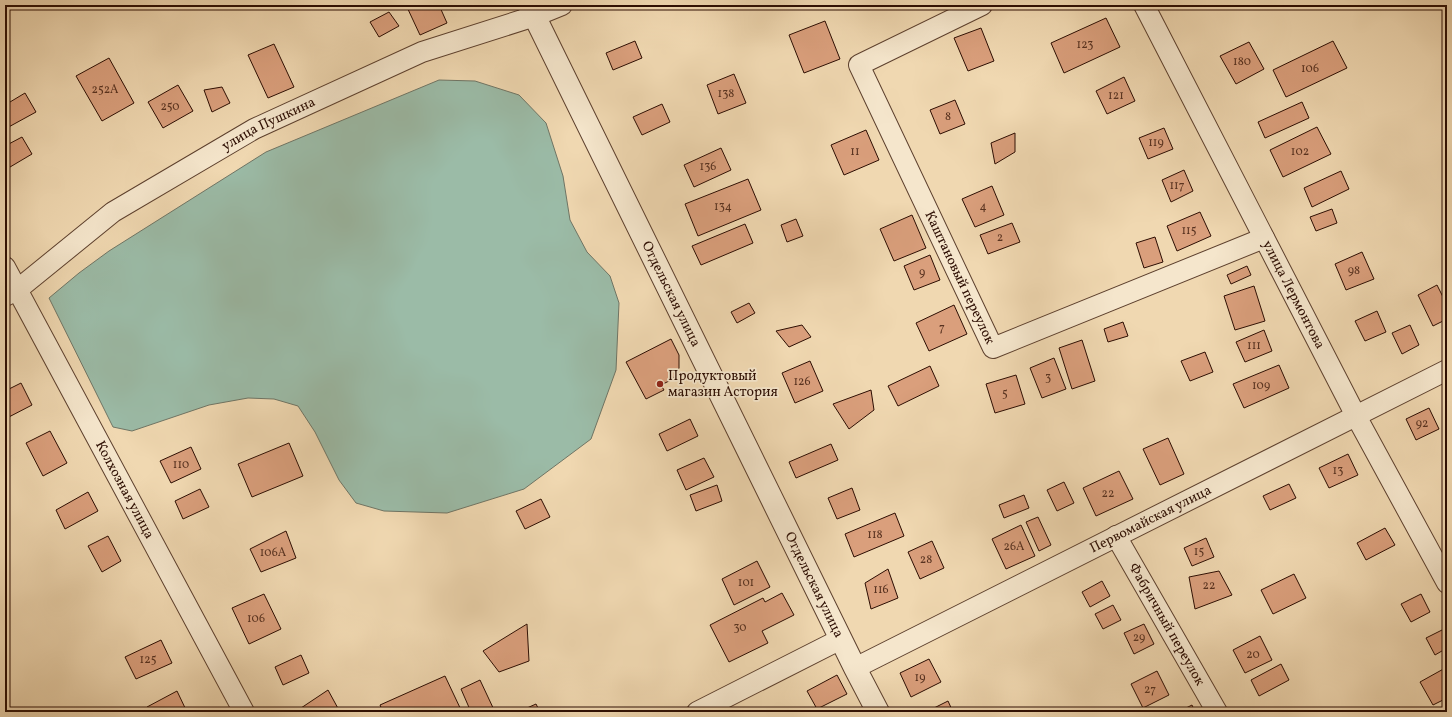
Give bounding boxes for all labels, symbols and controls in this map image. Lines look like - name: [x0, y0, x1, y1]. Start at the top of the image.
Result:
- house number: 123: [1077, 37, 1093, 53]
- house number: 180: [1233, 54, 1251, 70]
- house number: 106: [1301, 61, 1319, 77]
- house number: 252А: [91, 82, 119, 98]
- house number: 138: [718, 86, 734, 102]
- house number: 121: [1108, 88, 1124, 104]
- street label: улица Пушкина: [218, 93, 318, 155]
- house number: 250: [160, 99, 180, 115]
- house number: 8: [945, 109, 951, 125]
- house number: 119: [1148, 135, 1164, 151]
- house number: 11: [850, 144, 860, 160]
- house number: 102: [1291, 144, 1309, 160]
- house number: 136: [700, 159, 716, 175]
- house number: 117: [1169, 178, 1185, 194]
- house number: 134: [714, 199, 732, 215]
- house number: 4: [979, 199, 987, 215]
- street label: Каштановый переулок: [920, 208, 1000, 348]
- house number: 115: [1181, 223, 1197, 239]
- house number: 2: [997, 230, 1003, 246]
- street label: улица Лермонтова: [1258, 237, 1329, 352]
- street label: Отдельская улица: [637, 238, 705, 350]
- house number: 98: [1348, 263, 1360, 279]
- house number: 9: [919, 265, 925, 281]
- house number: 7: [939, 320, 945, 336]
- house number: 111: [1247, 338, 1261, 354]
- place label: Продуктовый магазин Астория: [668, 367, 778, 402]
- house number: 3: [1045, 370, 1051, 386]
- house number: 126: [793, 374, 811, 390]
- house number: 109: [1252, 378, 1270, 394]
- marker: Продуктовый магазин Астория: [655, 379, 665, 389]
- house number: 5: [1002, 386, 1008, 402]
- house number: 92: [1416, 416, 1428, 432]
- street label: Колхозная улица: [91, 437, 159, 542]
- house number: 110: [173, 457, 189, 473]
- house number: 13: [1333, 463, 1343, 479]
- street label: Первомайская улица: [1087, 481, 1215, 558]
- house number: 22: [1102, 486, 1114, 502]
- house number: 118: [867, 527, 883, 543]
- street label: Отдельская улица: [780, 529, 848, 641]
- house number: 26А: [1004, 539, 1025, 555]
- house number: 15: [1194, 544, 1204, 560]
- house number: 106А: [260, 545, 287, 561]
- house number: 28: [920, 552, 932, 568]
- street label: Фабричный переулок: [1124, 560, 1210, 690]
- house number: 101: [738, 575, 754, 591]
- house number: 22: [1203, 578, 1215, 594]
- house number: 116: [873, 582, 889, 598]
- house number: 106: [247, 611, 265, 627]
- house number: 30: [733, 620, 747, 636]
- house number: 29: [1133, 630, 1145, 646]
- house number: 20: [1246, 647, 1260, 663]
- house number: 125: [140, 652, 157, 668]
- house number: 19: [915, 670, 925, 686]
- house number: 27: [1144, 682, 1156, 698]

